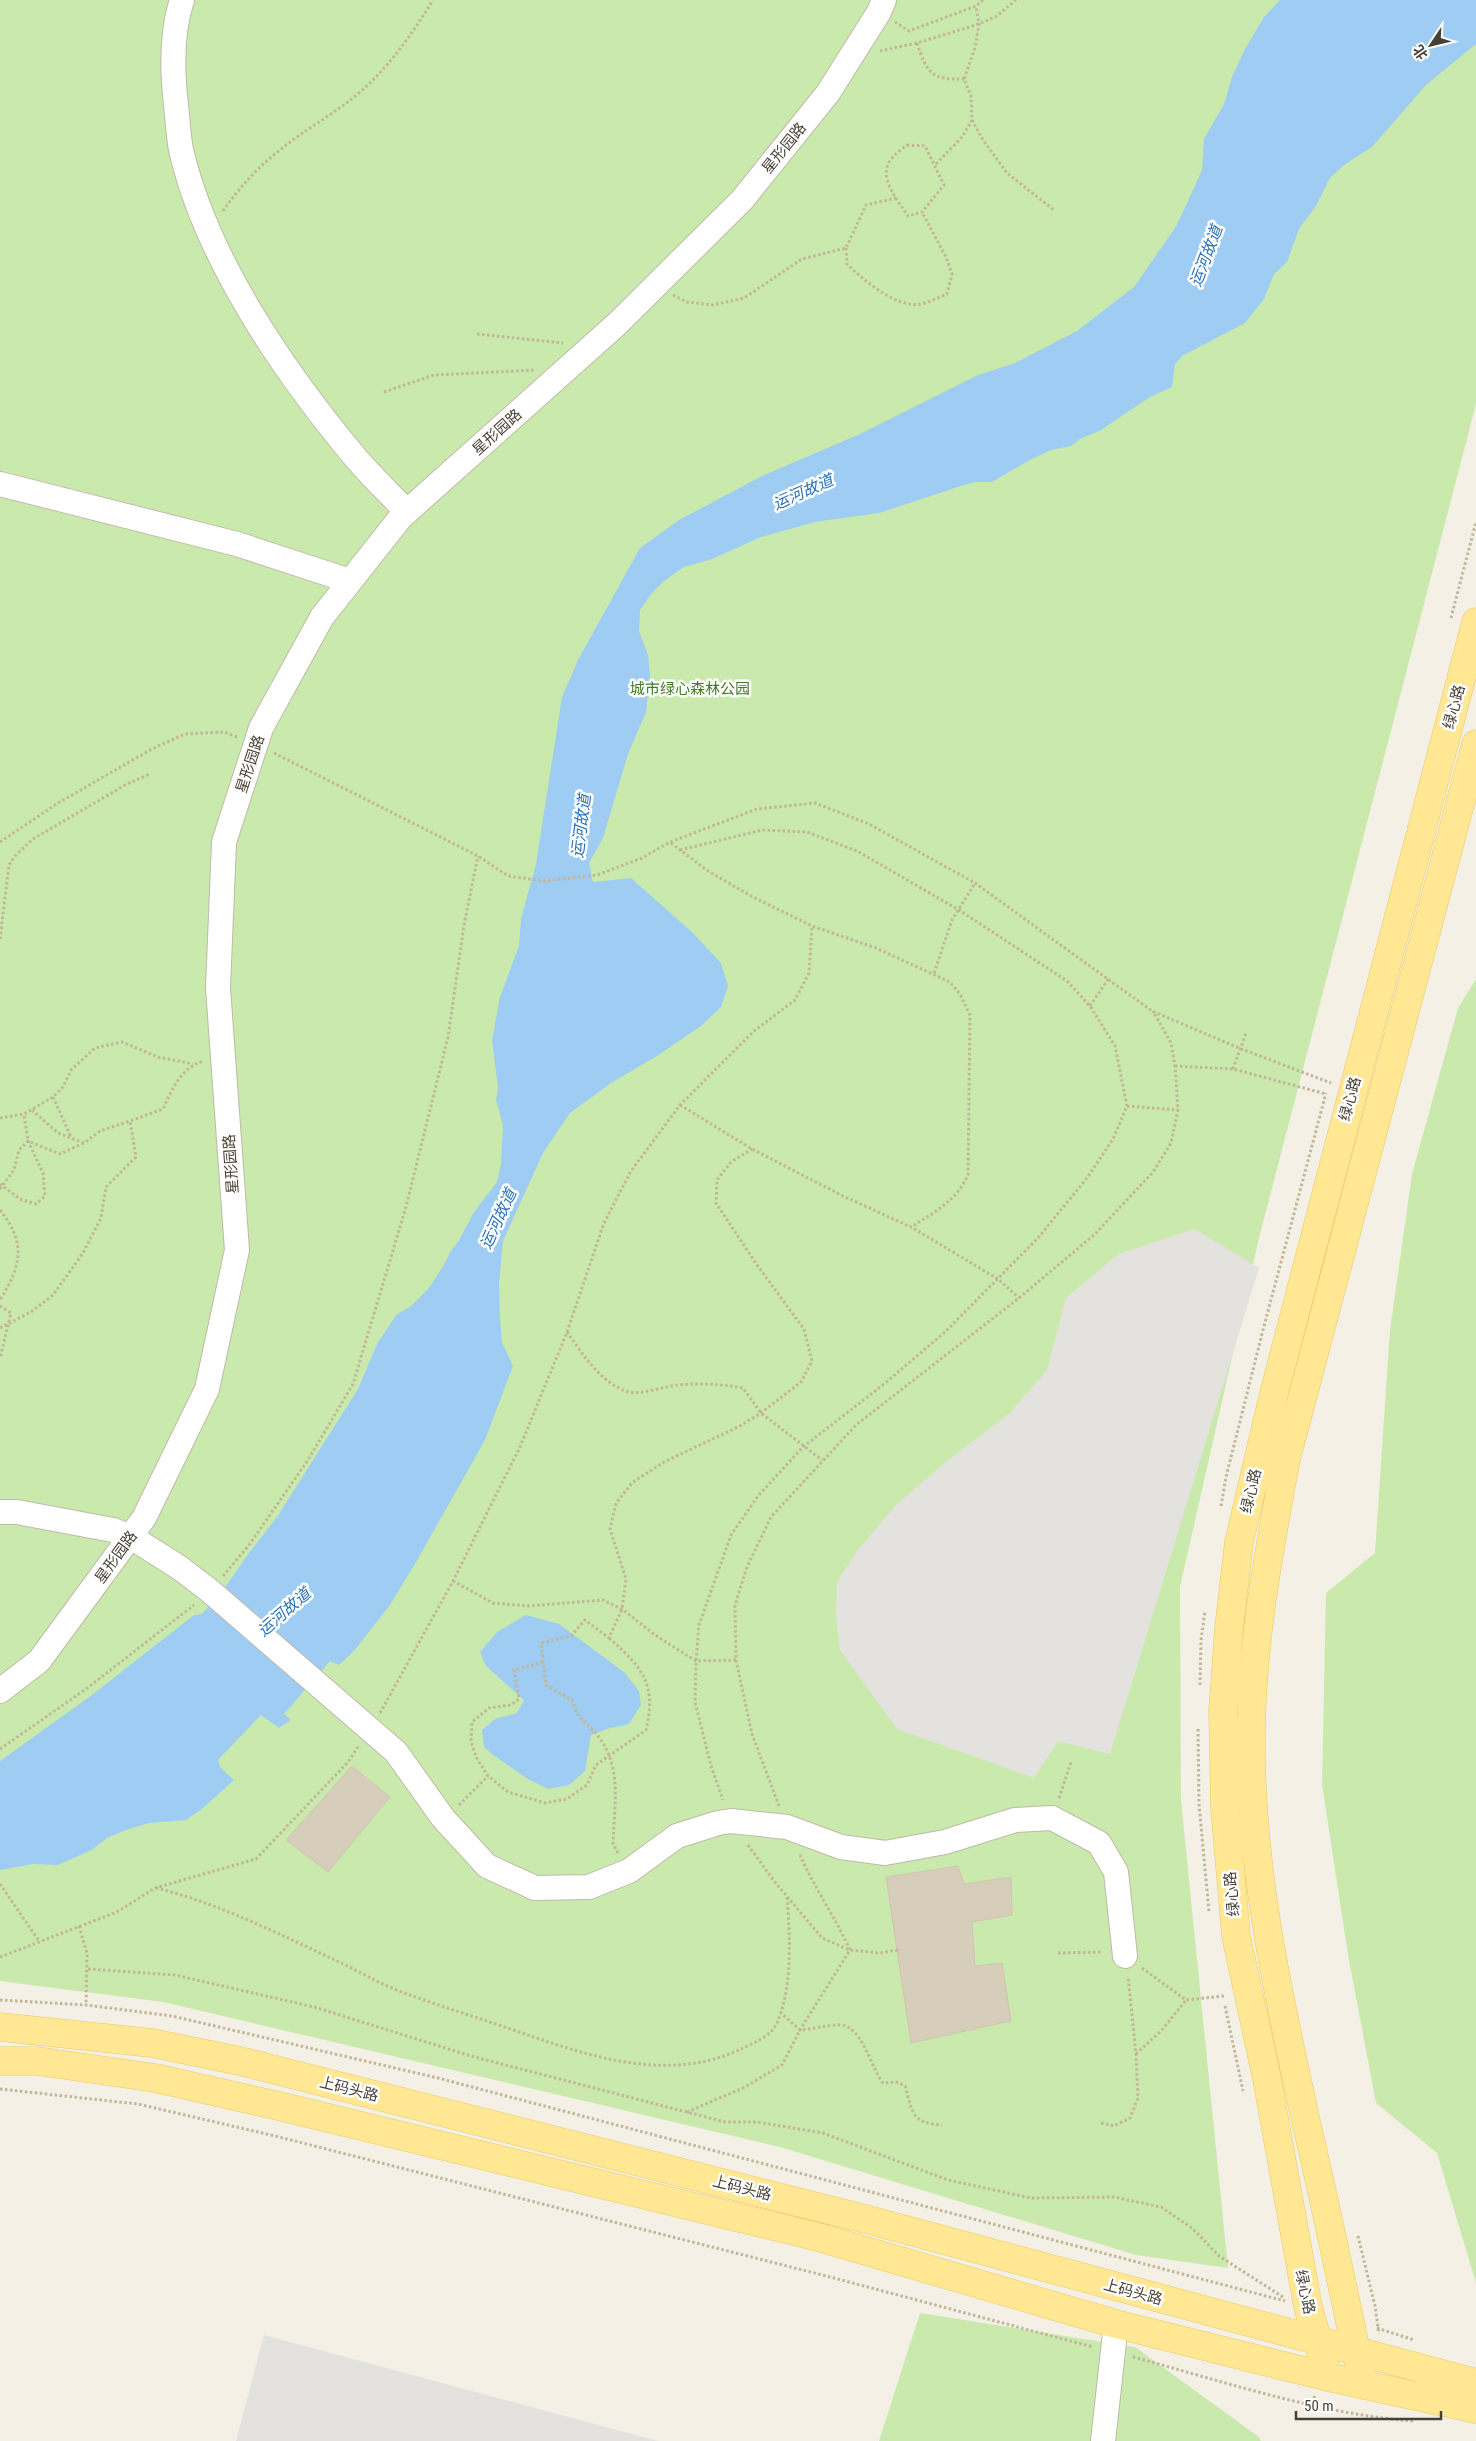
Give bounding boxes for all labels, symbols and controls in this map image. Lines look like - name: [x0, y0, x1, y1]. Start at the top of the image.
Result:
- north arrow: [1406, 20, 1456, 70]
- text: 北: [1410, 42, 1431, 63]
- street label: 星形园路: [758, 119, 810, 177]
- water label: 运河故道: [1186, 221, 1227, 289]
- street label: 星形园路: [469, 405, 525, 459]
- water label: 运河故道: [770, 469, 838, 514]
- park label: 城市绿心森林公园: [630, 680, 750, 698]
- street label: 绿心路: [1439, 683, 1469, 731]
- street label: 星形园路: [232, 733, 268, 795]
- water label: 运河故道: [568, 791, 595, 859]
- street label: 绿心路: [1335, 1075, 1365, 1123]
- street label: 星形园路: [220, 1133, 242, 1195]
- water label: 运河故道: [476, 1184, 521, 1252]
- street label: 绿心路: [1237, 1467, 1265, 1515]
- street label: 星形园路: [91, 1527, 141, 1587]
- water label: 运河故道: [254, 1583, 316, 1640]
- street label: 绿心路: [1221, 1871, 1243, 1917]
- street label: 上码头路: [318, 2073, 380, 2105]
- street label: 上码头路: [711, 2172, 773, 2204]
- street label: 绿心路: [1292, 2268, 1318, 2316]
- street label: 上码头路: [1102, 2276, 1164, 2308]
- scale bar: [1296, 2388, 1441, 2420]
- text: 50 m: [1304, 2397, 1334, 2415]

